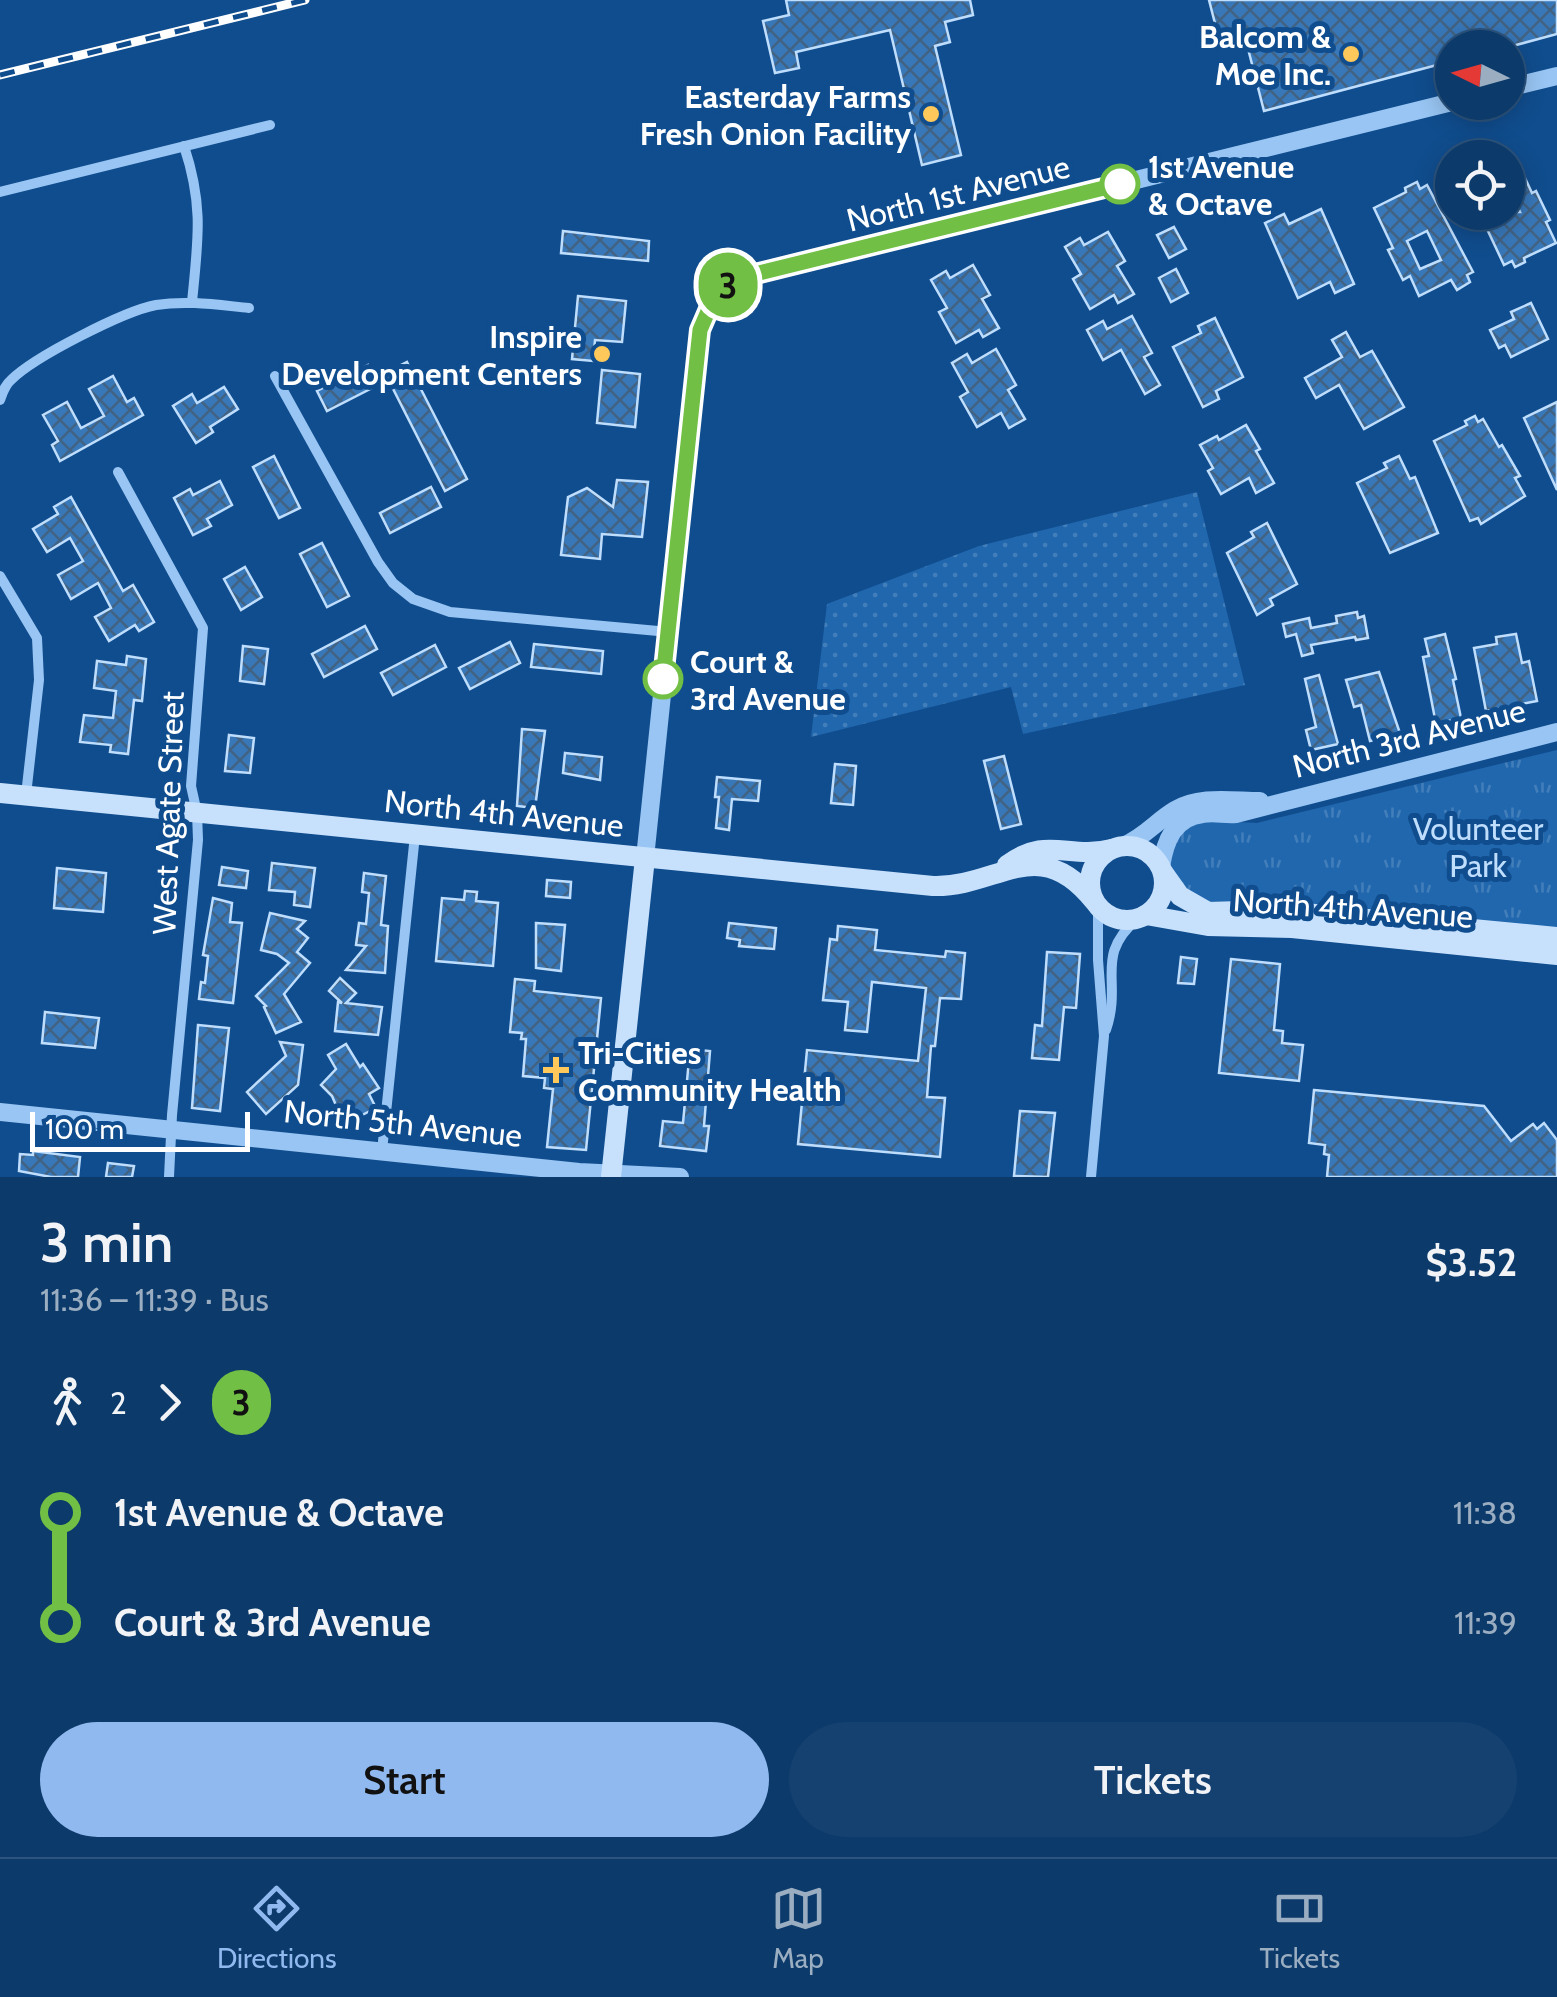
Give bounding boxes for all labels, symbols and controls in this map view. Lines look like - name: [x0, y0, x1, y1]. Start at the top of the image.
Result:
- place label: Balcom & Moe Inc.: [1199, 17, 1331, 93]
- north arrow: [1435, 30, 1525, 120]
- map controls: [1435, 30, 1525, 230]
- marker: Balcom & Moe Inc.: [1340, 43, 1362, 65]
- place label: Easterday Farms Fresh Onion Facility: [640, 77, 912, 153]
- marker: Easterday Farms Fresh Onion Facility: [920, 103, 942, 125]
- button: locate: [1435, 140, 1525, 230]
- street label: North 1st Avenue: [843, 146, 1073, 240]
- place label: 1st Avenue & Octave: [1148, 147, 1294, 223]
- marker: 1st Avenue & Octave: [1101, 165, 1139, 203]
- line badge: 3: [696, 252, 760, 318]
- text: 3: [719, 264, 737, 307]
- place label: Inspire Development Centers: [281, 317, 582, 393]
- marker: Inspire Development Centers: [591, 343, 613, 365]
- place label: Court & 3rd Avenue: [690, 642, 846, 718]
- marker: Court & 3rd Avenue: [644, 660, 682, 698]
- street label: West Agate Street: [144, 690, 192, 935]
- street label: North 3rd Avenue: [1289, 690, 1529, 786]
- street label: North 4th Avenue: [382, 781, 626, 845]
- park label: Volunteer Park: [1413, 809, 1544, 885]
- street label: North 4th Avenue: [1232, 880, 1474, 936]
- place label: Tri-Cities Community Health: [578, 1033, 842, 1109]
- marker: Tri-Cities Community Health: [543, 1057, 569, 1083]
- street label: North 5th Avenue: [282, 1091, 524, 1155]
- scale bar: [30, 1107, 250, 1152]
- text: 100 m: [45, 1112, 124, 1146]
- text: 3 min: [40, 1209, 173, 1276]
- text: $3.52: [1426, 1239, 1517, 1286]
- text: 11:36 – 11:39 · Bus: [40, 1280, 269, 1319]
- icon: walk: [40, 1375, 95, 1430]
- icon: forward: [142, 1375, 197, 1430]
- text: 3: [232, 1381, 251, 1424]
- text: 2: [110, 1383, 127, 1422]
- text: 1st Avenue & Octave: [114, 1489, 444, 1536]
- text: 11:38: [1453, 1493, 1517, 1532]
- text: Court & 3rd Avenue: [114, 1599, 431, 1646]
- text: 11:39: [1454, 1603, 1517, 1642]
- button: Start: [40, 1722, 769, 1837]
- button: Tickets: [789, 1722, 1517, 1837]
- tab: Directions: [217, 1881, 337, 1975]
- tab: Map: [771, 1881, 826, 1975]
- tab: Tickets: [1259, 1881, 1340, 1975]

